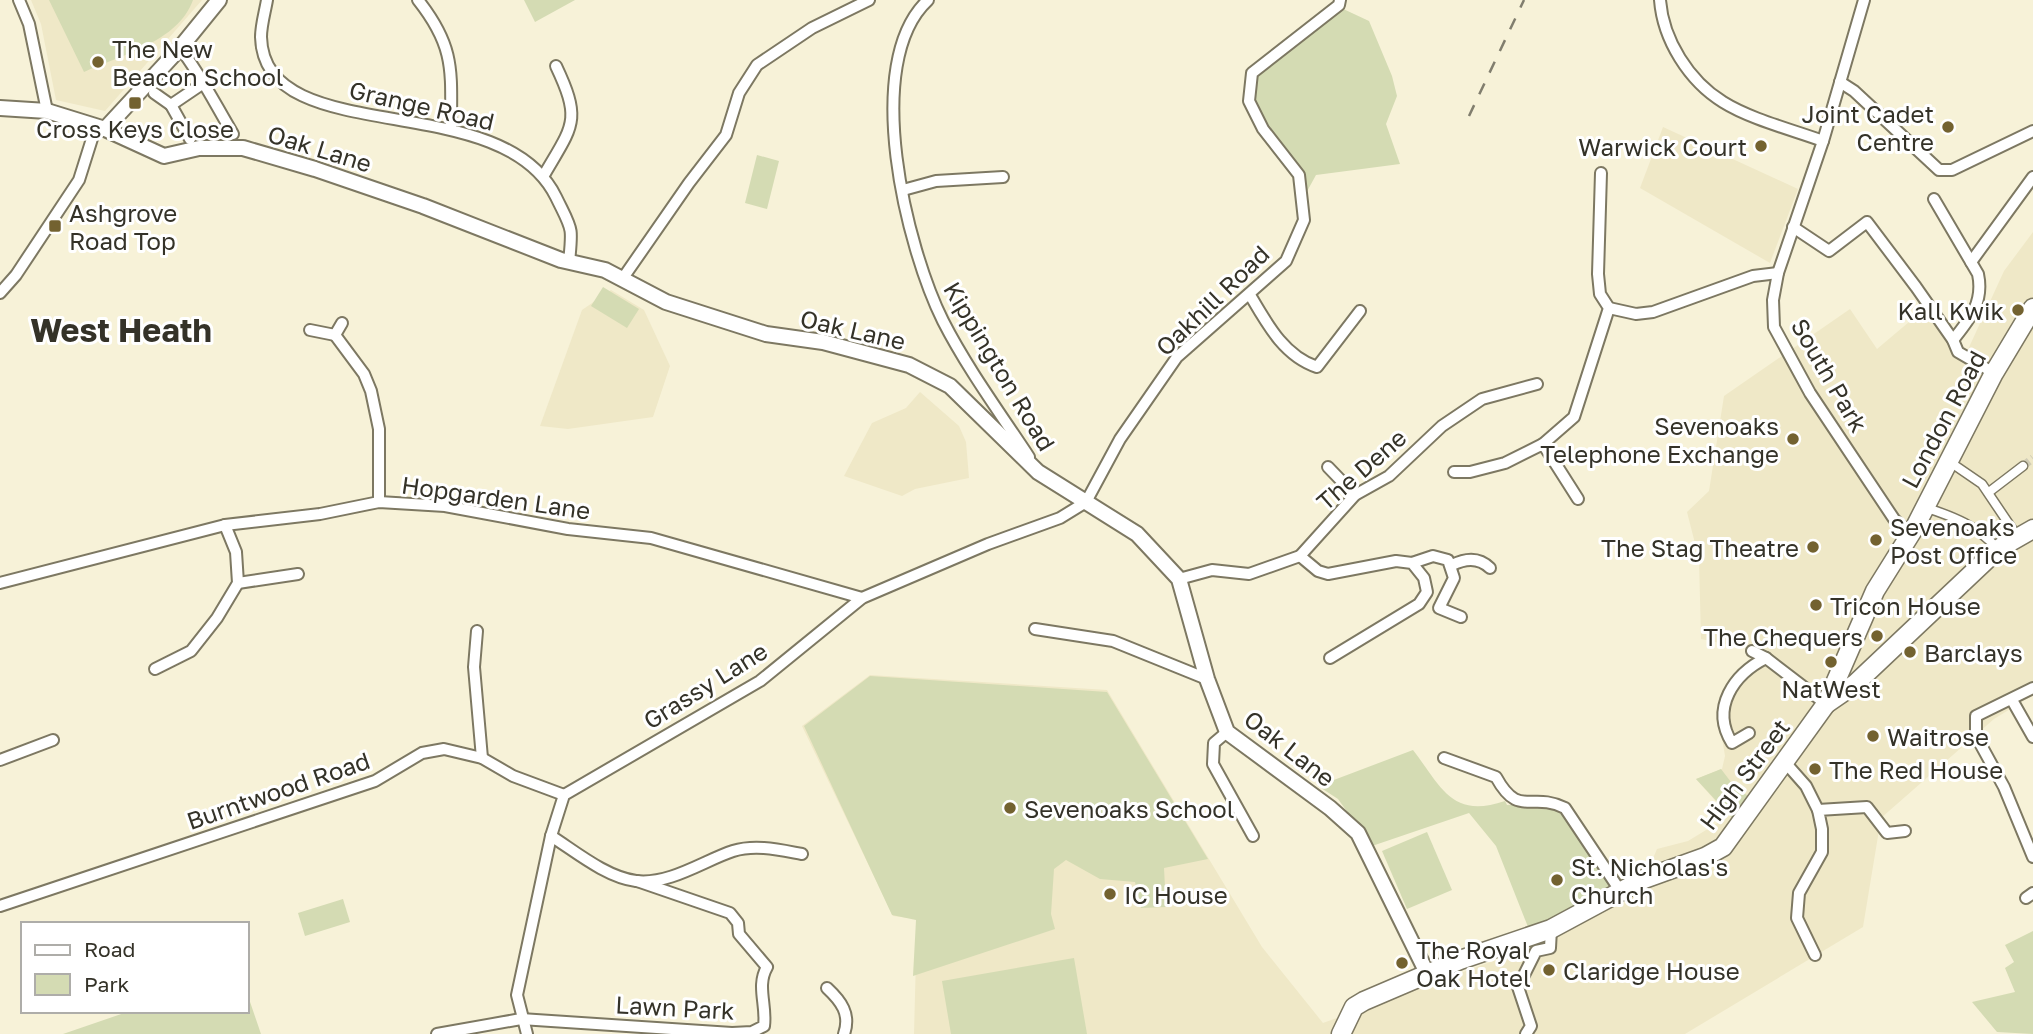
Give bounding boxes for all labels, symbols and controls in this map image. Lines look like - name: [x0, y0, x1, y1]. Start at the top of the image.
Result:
- place label: The New Beacon School: [112, 34, 283, 91]
- marker: The New Beacon School: [90, 54, 106, 70]
- street label: Grange Road: [347, 74, 497, 136]
- marker: Cross Keys Close: [127, 95, 143, 111]
- place label: Joint Cadet Centre: [1802, 99, 1934, 156]
- place label: Cross Keys Close: [36, 114, 234, 143]
- street label: Oak Lane: [265, 118, 375, 178]
- marker: Joint Cadet Centre: [1940, 119, 1956, 135]
- place label: Warwick Court: [1578, 132, 1747, 161]
- marker: Warwick Court: [1753, 138, 1769, 154]
- place label: Ashgrove Road Top: [69, 198, 177, 255]
- marker: Ashgrove Road Top: [47, 218, 63, 234]
- street label: Oakhill Road: [1149, 239, 1275, 361]
- street label: Kippington Road: [938, 276, 1062, 456]
- place label: Kall Kwik: [1897, 296, 2004, 325]
- marker: Kall Kwik: [2010, 302, 2026, 318]
- street label: Oak Lane: [798, 303, 908, 355]
- district label: West Heath: [30, 311, 212, 349]
- street label: South Park: [1786, 313, 1874, 437]
- street label: London Road: [1895, 345, 1991, 493]
- place label: Sevenoaks Telephone Exchange: [1540, 411, 1779, 468]
- street label: The Dene: [1310, 422, 1412, 516]
- marker: Sevenoaks Telephone Exchange: [1785, 431, 1801, 447]
- street label: Hopgarden Lane: [400, 469, 592, 525]
- place label: Sevenoaks Post Office: [1890, 512, 2017, 569]
- marker: Sevenoaks Post Office: [1868, 532, 1884, 548]
- place label: The Stag Theatre: [1601, 533, 1799, 562]
- marker: The Stag Theatre: [1805, 539, 1821, 555]
- place label: Tricon House: [1830, 591, 1981, 620]
- marker: Tricon House: [1808, 597, 1824, 613]
- place label: The Chequers: [1703, 622, 1863, 651]
- marker: The Chequers: [1869, 628, 1885, 644]
- street label: Grassy Lane: [638, 635, 772, 735]
- place label: Barclays: [1924, 638, 2023, 667]
- marker: Barclays: [1902, 644, 1918, 660]
- marker: NatWest: [1823, 654, 1839, 670]
- place label: NatWest: [1781, 674, 1881, 703]
- street label: Oak Lane: [1239, 704, 1341, 792]
- street label: High Street: [1693, 713, 1795, 835]
- place label: Waitrose: [1887, 722, 1989, 751]
- marker: Waitrose: [1865, 728, 1881, 744]
- street label: Burntwood Road: [183, 745, 373, 835]
- place label: The Red House: [1829, 755, 2003, 784]
- marker: The Red House: [1807, 761, 1823, 777]
- place label: Sevenoaks School: [1024, 794, 1234, 823]
- marker: Sevenoaks School: [1002, 800, 1018, 816]
- place label: St. Nicholas's Church: [1571, 852, 1728, 909]
- marker: St. Nicholas's Church: [1549, 872, 1565, 888]
- place label: IC House: [1124, 880, 1228, 909]
- marker: IC House: [1102, 886, 1118, 902]
- legend: [21, 922, 248, 1013]
- place label: The Royal Oak Hotel: [1416, 935, 1531, 992]
- text: Road: [84, 936, 135, 962]
- marker: The Royal Oak Hotel: [1394, 955, 1410, 971]
- place label: Claridge House: [1563, 956, 1740, 985]
- marker: Claridge House: [1541, 962, 1557, 978]
- text: Park: [84, 971, 130, 997]
- street label: Lawn Park: [615, 989, 735, 1025]

